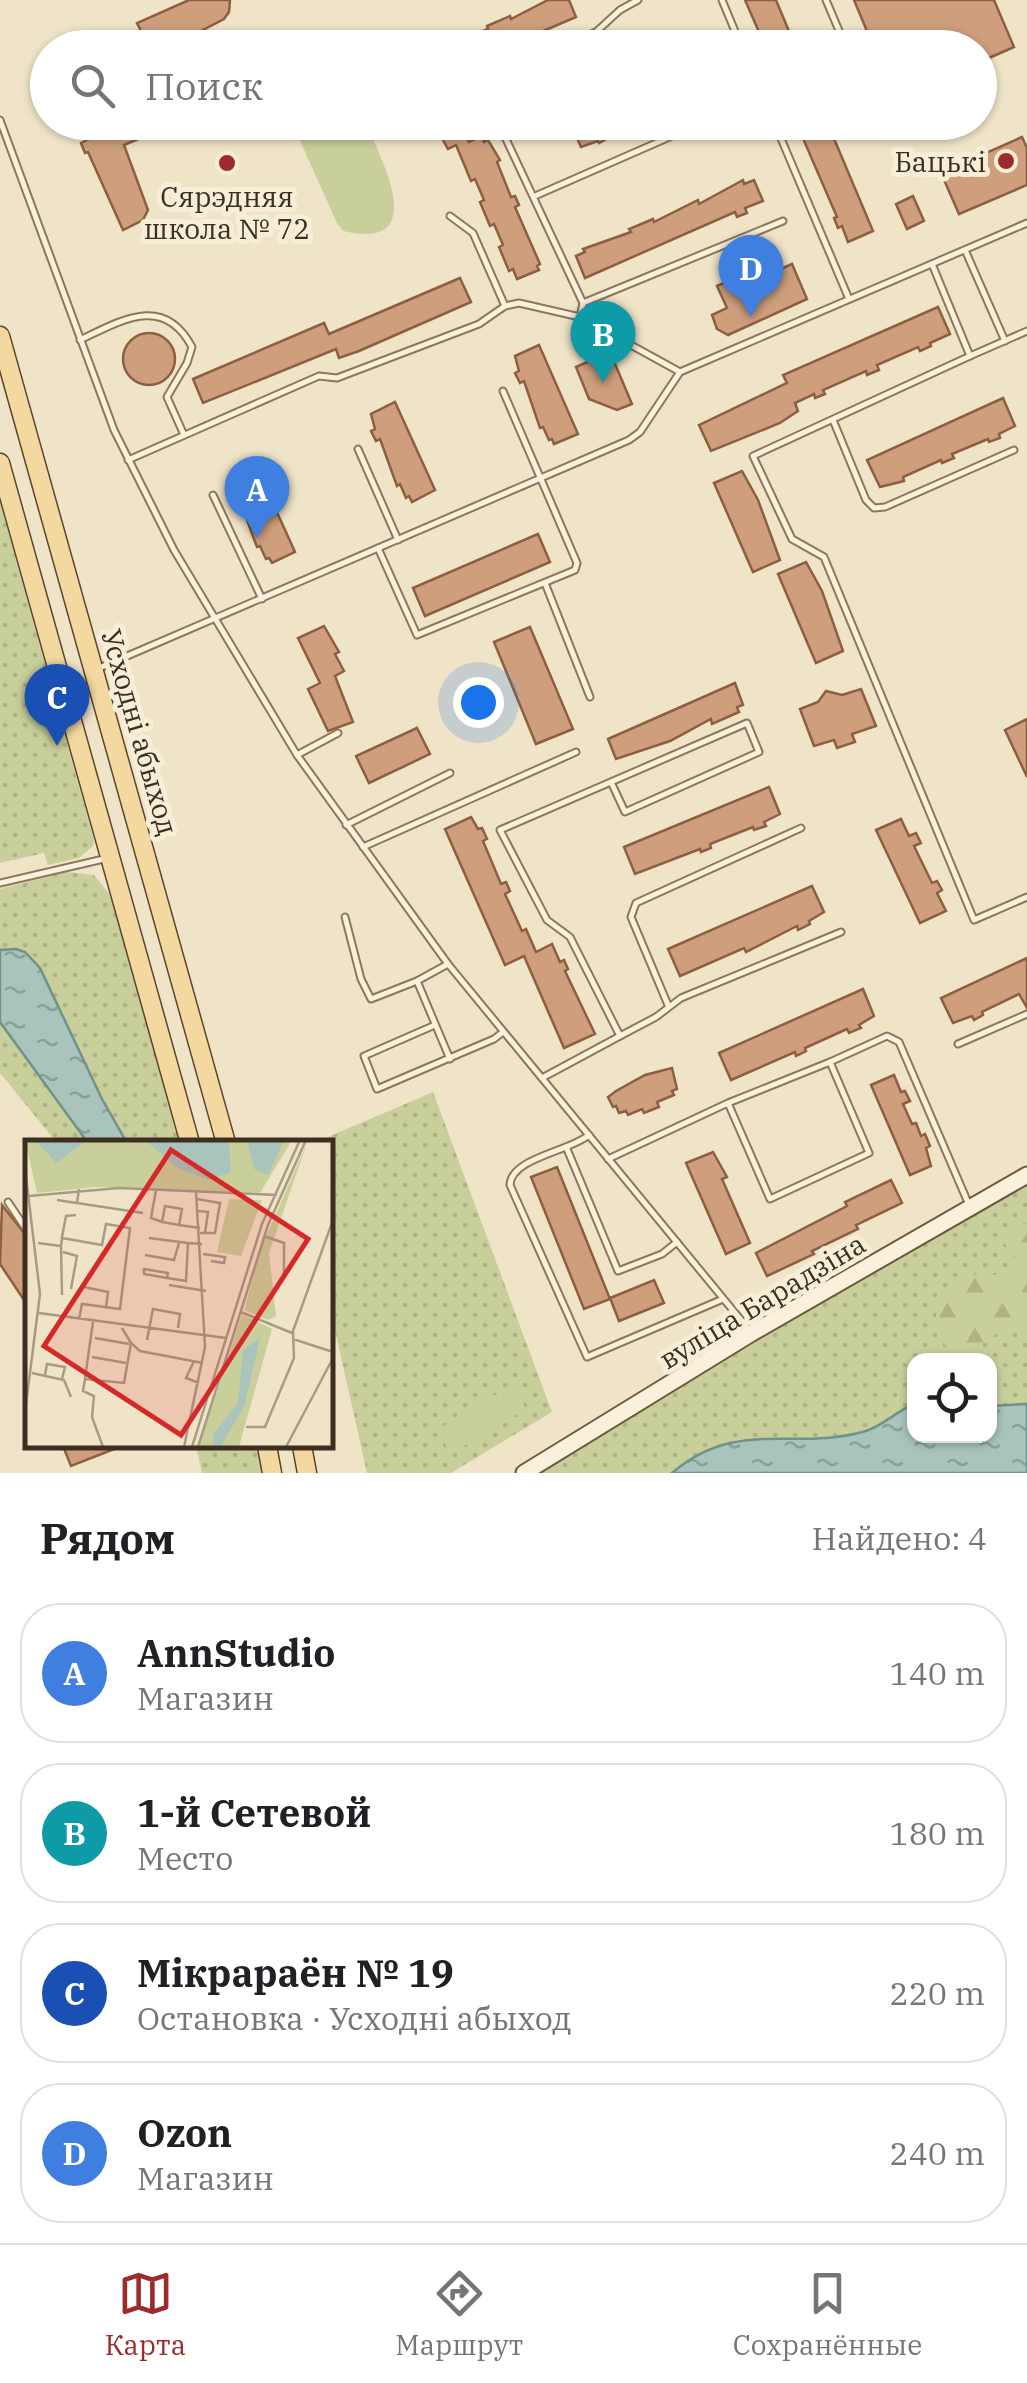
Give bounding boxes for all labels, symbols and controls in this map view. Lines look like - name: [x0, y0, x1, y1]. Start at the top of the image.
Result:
- search box: [30, 30, 997, 140]
- icon: search: [65, 58, 120, 113]
- text: Поиск: [145, 61, 263, 110]
- place label: Бацькі: [894, 143, 986, 180]
- marker: Бацькі: [995, 150, 1017, 172]
- marker: Сярэдняя школа № 72: [216, 152, 238, 174]
- place label: Сярэдняя школа № 72: [144, 178, 310, 247]
- pin: D: [718, 234, 784, 317]
- pin: B: [570, 300, 636, 383]
- pin: A: [224, 456, 290, 538]
- street label: Усходні абыход: [93, 625, 187, 839]
- pin: C: [24, 664, 90, 746]
- your location: [453, 677, 504, 728]
- inset map: [25, 1140, 332, 1448]
- street label: вуліца Барадзіна: [652, 1225, 872, 1377]
- map controls: [907, 1353, 997, 1443]
- button: locate: [907, 1353, 997, 1443]
- text: Рядом: [40, 1511, 175, 1566]
- text: Найдено: 4: [812, 1517, 987, 1559]
- text: AnnStudio: [137, 1628, 335, 1677]
- text: A: [63, 1652, 86, 1694]
- text: 140 m: [889, 1652, 985, 1694]
- text: Магазин: [137, 1677, 274, 1719]
- text: 1-й Сетевой: [137, 1788, 371, 1837]
- text: B: [63, 1812, 86, 1854]
- text: 180 m: [889, 1812, 985, 1854]
- text: Место: [137, 1837, 233, 1879]
- text: Мікрараён № 19: [137, 1948, 454, 1997]
- text: C: [64, 1972, 85, 2014]
- text: 220 m: [889, 1972, 985, 2014]
- text: Остановка · Усходні абыход: [137, 1997, 572, 2039]
- text: Ozon: [137, 2108, 232, 2157]
- text: D: [62, 2132, 87, 2174]
- text: 240 m: [889, 2132, 985, 2174]
- text: Магазин: [137, 2157, 274, 2199]
- tab: Карта: [105, 2266, 186, 2363]
- tab: Маршрут: [395, 2266, 523, 2363]
- tab: Сохранённые: [733, 2266, 922, 2363]

